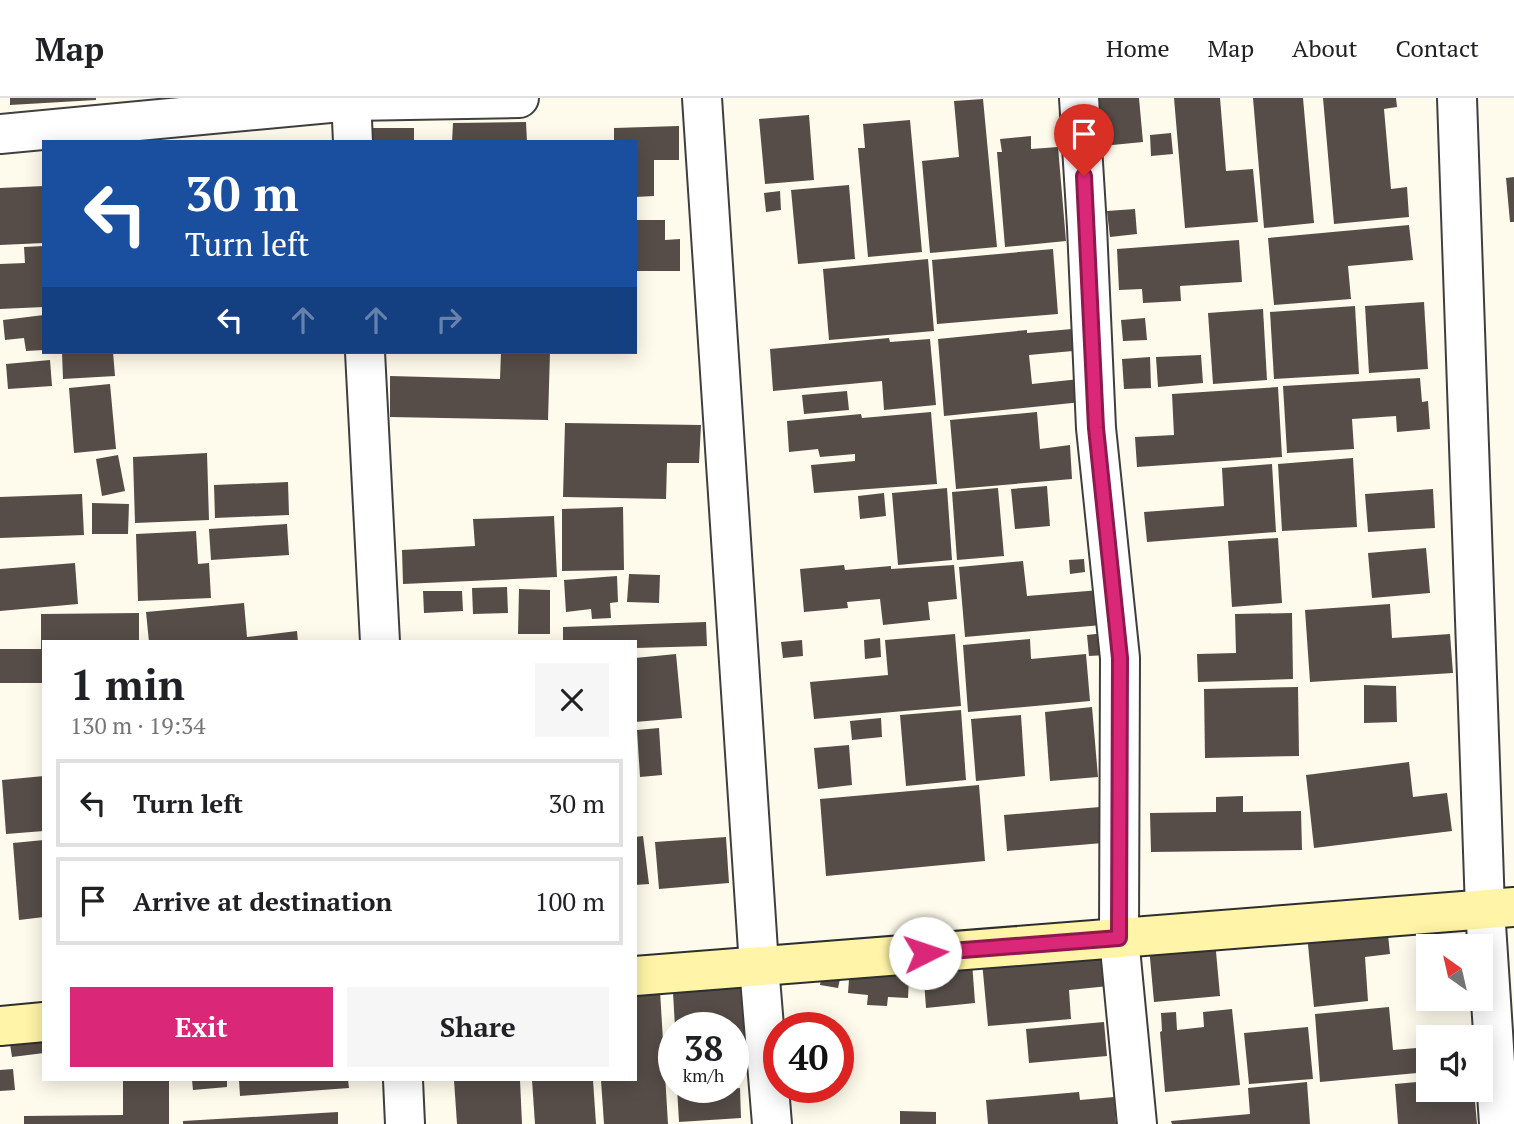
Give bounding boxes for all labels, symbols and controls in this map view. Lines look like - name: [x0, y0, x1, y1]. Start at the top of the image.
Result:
- text: Map: [35, 27, 104, 70]
- text: Home: [1106, 32, 1170, 64]
- text: Map: [1208, 32, 1254, 64]
- text: About: [1292, 32, 1358, 64]
- text: Contact: [1396, 32, 1479, 64]
- pin: [1054, 104, 1114, 176]
- icon: arrive: [1065, 115, 1103, 153]
- text: 30 m: [185, 160, 299, 225]
- icon: left: [70, 168, 161, 259]
- text: Turn left: [185, 223, 309, 265]
- icon: left: [211, 301, 249, 339]
- icon: ahead: [284, 301, 322, 339]
- icon: ahead: [357, 301, 395, 339]
- icon: right: [430, 301, 468, 339]
- text: 1 min: [70, 656, 185, 712]
- button: close: [535, 663, 609, 737]
- text: 130 m · 19:34: [70, 710, 205, 741]
- icon: left: [74, 784, 112, 822]
- text: Turn left: [133, 786, 243, 820]
- text: 30 m: [549, 786, 605, 820]
- icon: arrive: [74, 882, 112, 920]
- text: Arrive at destination: [133, 884, 392, 918]
- text: 100 m: [535, 884, 605, 918]
- position arrow: [888, 916, 962, 990]
- north arrow: [1416, 934, 1493, 1012]
- map controls: [1416, 934, 1493, 1102]
- button: Exit: [70, 987, 333, 1067]
- button: Share: [347, 987, 609, 1067]
- speed limit sign: 40: [763, 1012, 854, 1103]
- text: 38: [684, 1025, 723, 1071]
- button: sound: [1416, 1025, 1493, 1102]
- text: km/h: [683, 1063, 724, 1087]

